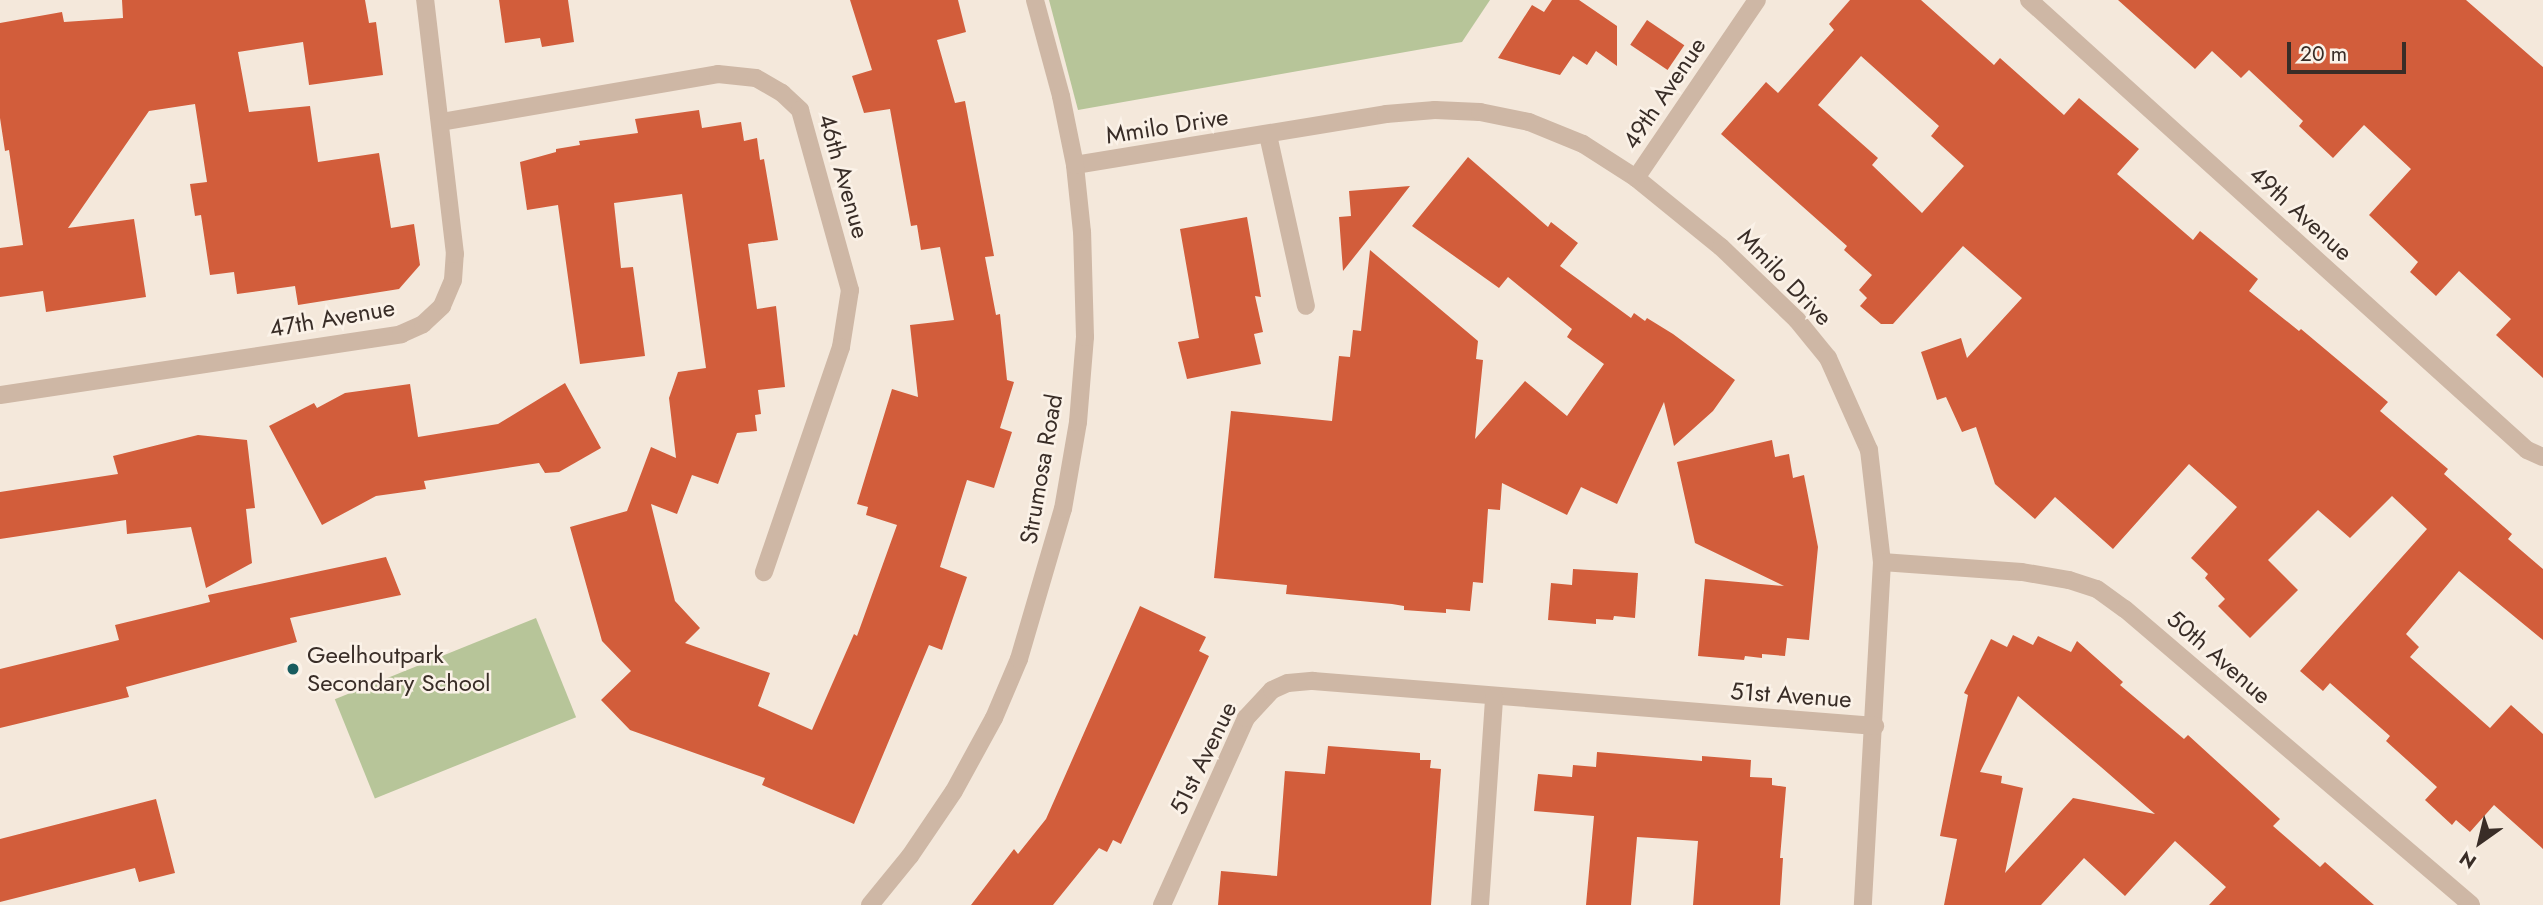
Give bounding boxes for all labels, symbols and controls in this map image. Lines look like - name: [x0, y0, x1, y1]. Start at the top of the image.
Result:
- scale bar: [2291, 28, 2410, 72]
- street label: 49th Avenue: [1616, 32, 1712, 154]
- text: 20 m: [2300, 39, 2347, 69]
- street label: Mmilo Drive: [1104, 102, 1230, 150]
- street label: 46th Avenue: [812, 110, 876, 242]
- street label: 49th Avenue: [2244, 159, 2358, 267]
- street label: Mmilo Drive: [1732, 223, 1838, 331]
- street label: 47th Avenue: [267, 293, 397, 343]
- street label: Strumosa Road: [1014, 392, 1068, 546]
- street label: 50th Avenue: [2161, 604, 2277, 710]
- place label: Geelhoutpark Secondary School: [307, 641, 491, 697]
- marker: Geelhoutpark Secondary School: [285, 661, 301, 677]
- street label: 51st Avenue: [1729, 676, 1853, 714]
- street label: 51st Avenue: [1163, 697, 1243, 819]
- north arrow: [2445, 807, 2515, 877]
- text: N: [2454, 844, 2482, 875]

